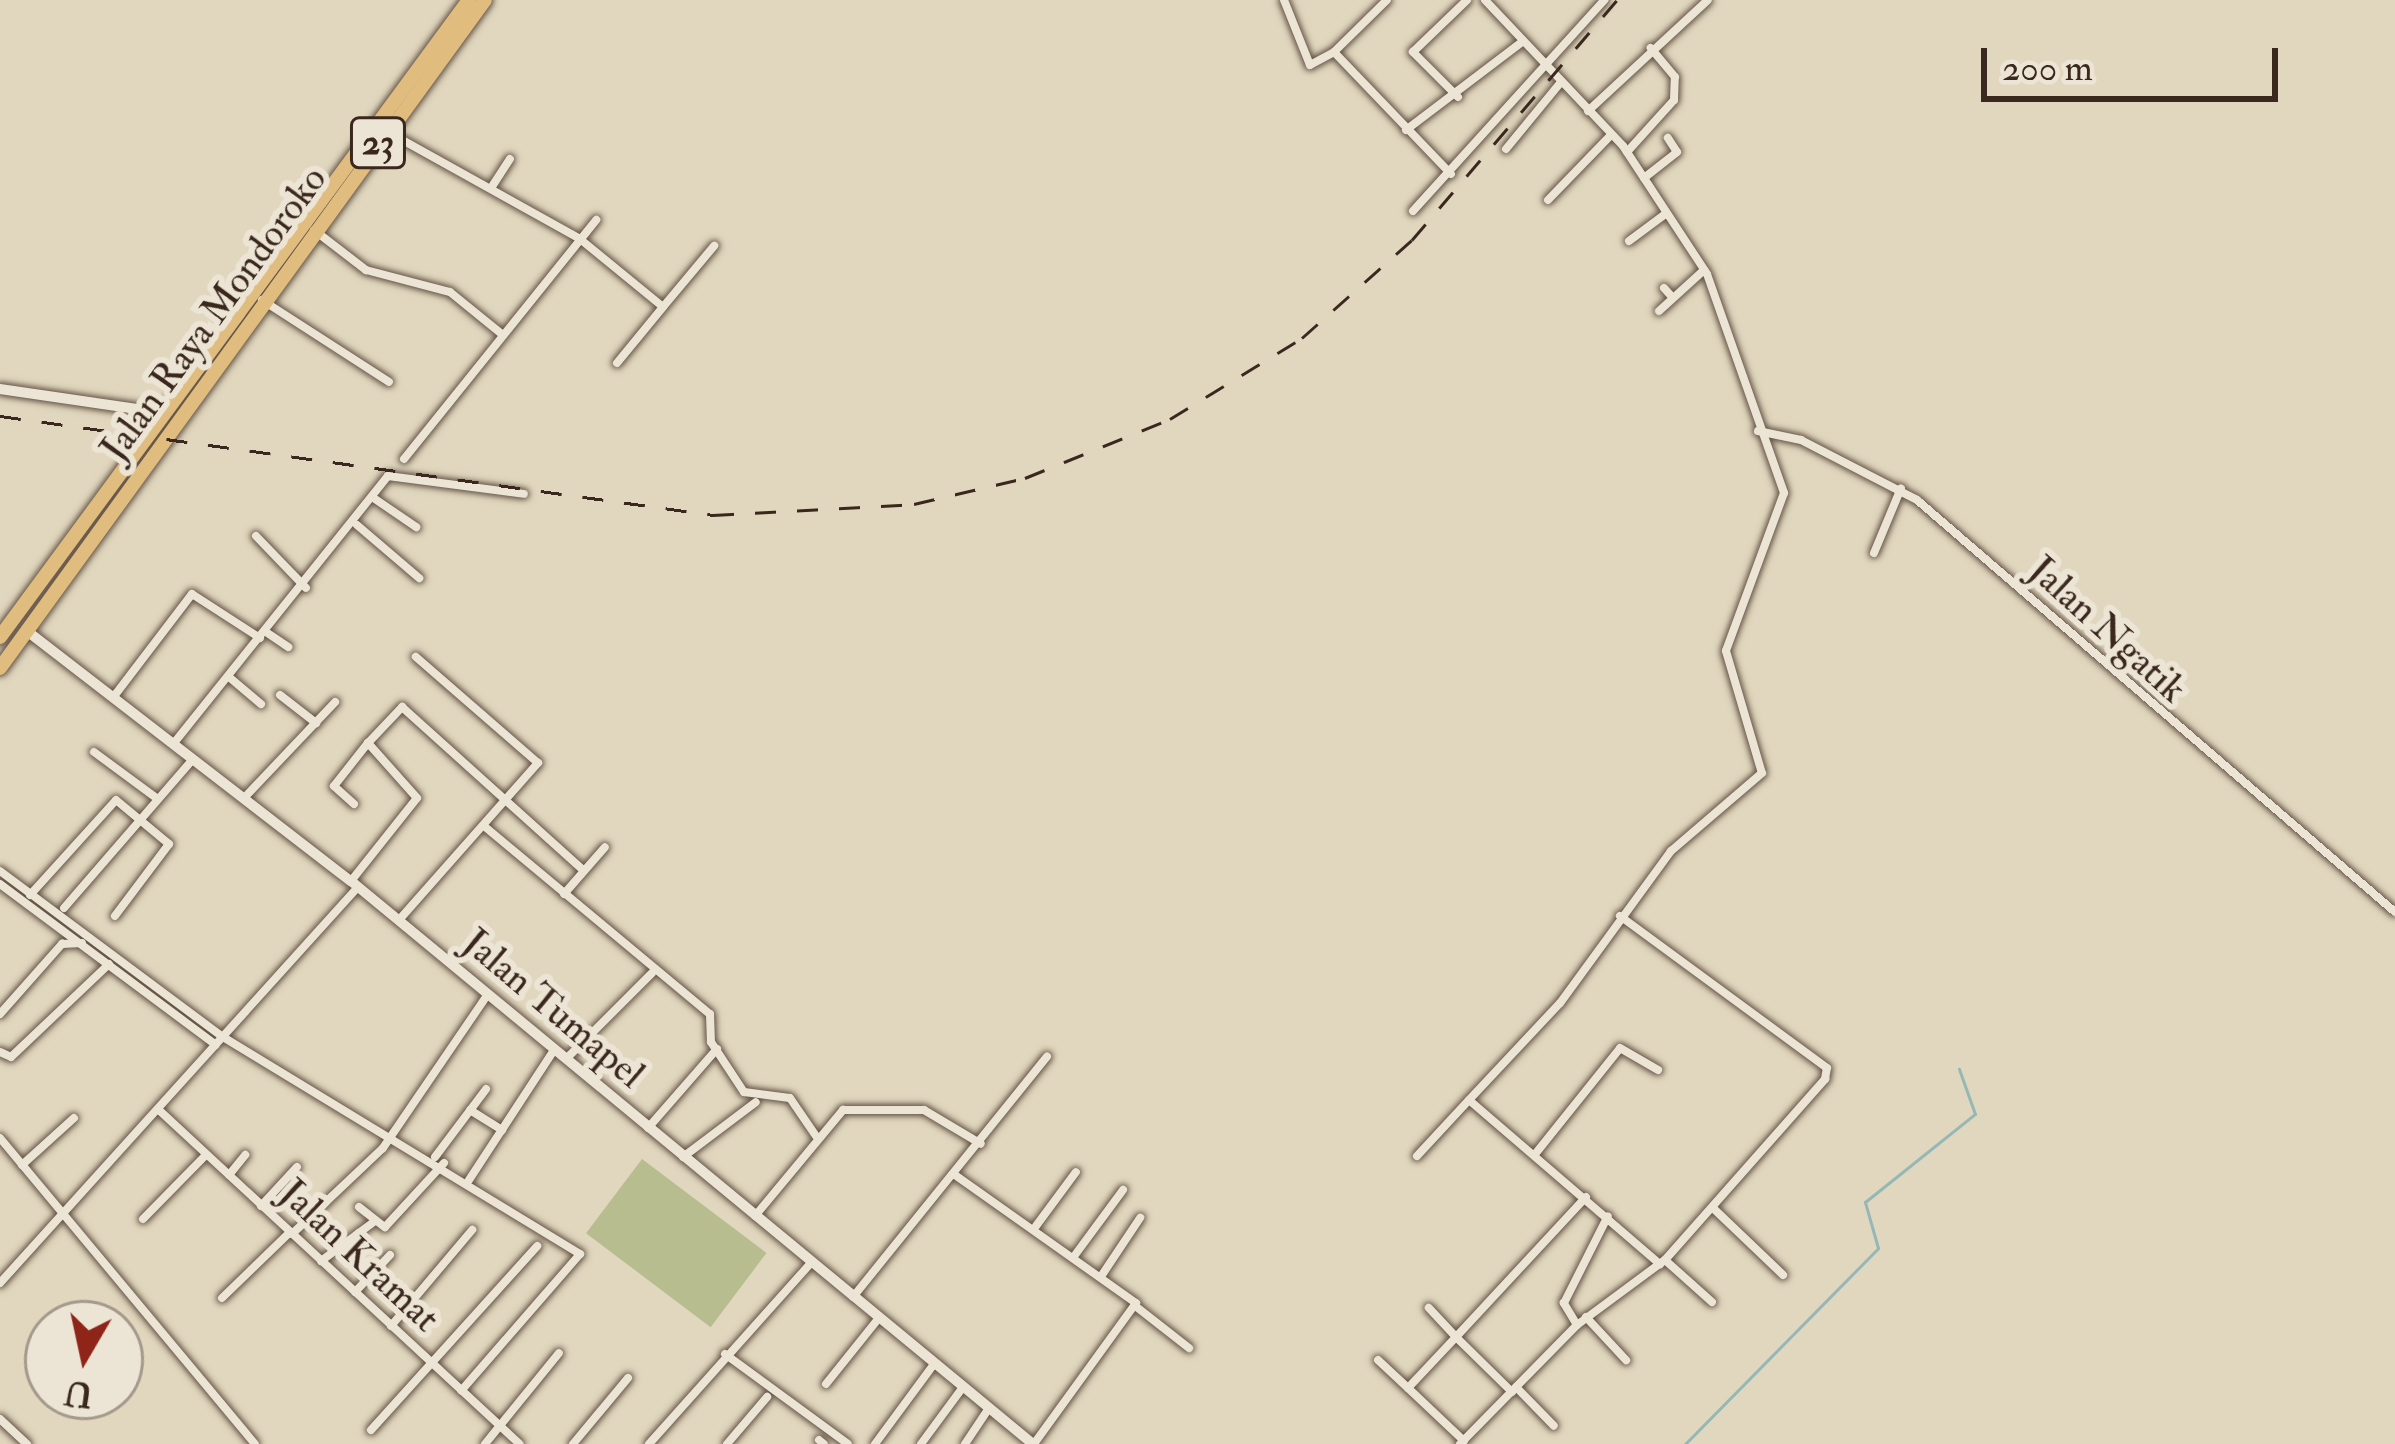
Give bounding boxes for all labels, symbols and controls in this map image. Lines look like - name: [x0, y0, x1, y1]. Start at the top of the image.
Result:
- scale bar: [1987, 24, 2284, 98]
- text: 200 m: [2002, 46, 2093, 91]
- road number: 23: [348, 113, 408, 173]
- street label: Jalan Raya Mondoroko: [91, 157, 337, 471]
- street label: Jalan Ngatik: [2018, 547, 2196, 713]
- street label: Jalan Tumapel: [453, 919, 653, 1099]
- street label: Jalan Kramat: [269, 1170, 449, 1342]
- north arrow: [24, 1300, 144, 1420]
- text: U: [62, 1371, 96, 1415]

